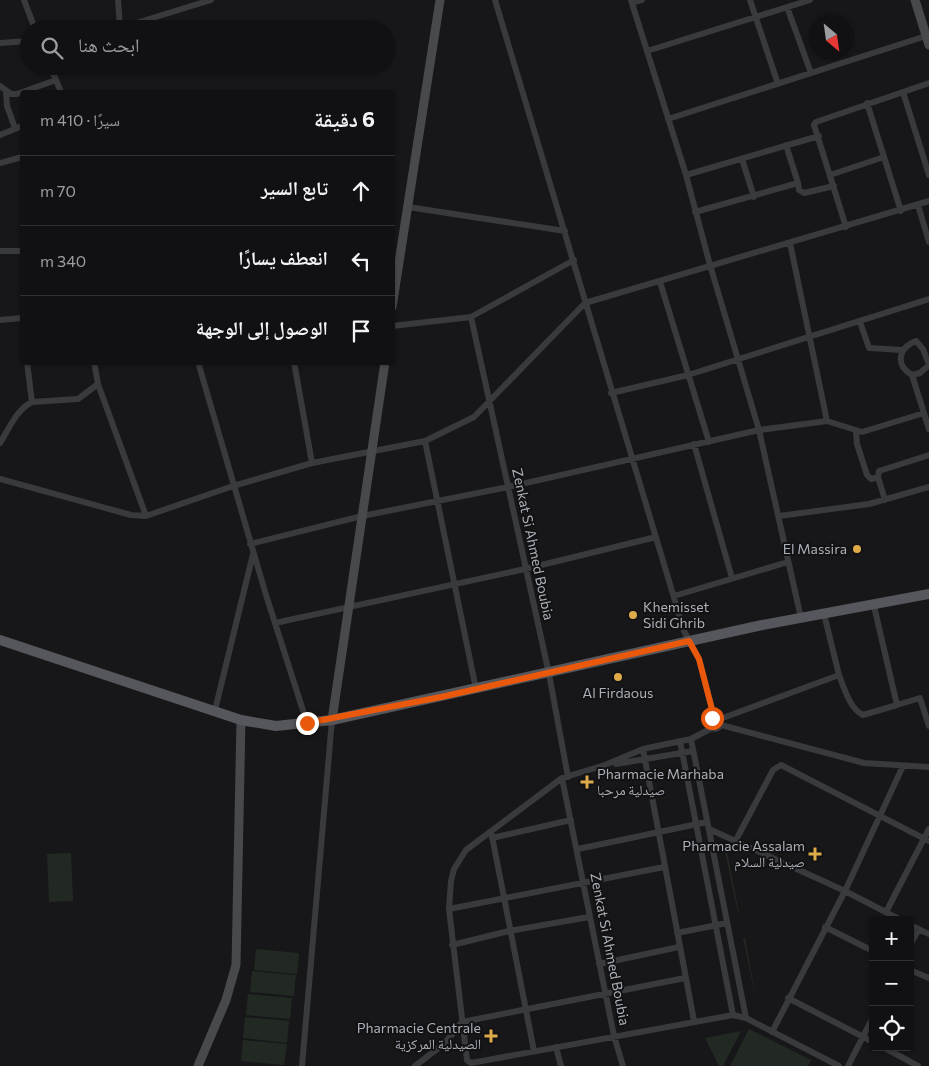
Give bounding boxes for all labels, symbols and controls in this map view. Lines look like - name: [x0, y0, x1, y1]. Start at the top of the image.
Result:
- north arrow: [809, 15, 854, 60]
- search box: [20, 20, 395, 75]
- text: ابحث هنا: [78, 33, 140, 56]
- icon: search: [38, 34, 66, 62]
- text: 6 دقيقة: [314, 106, 375, 131]
- text: سيرًا · 410 m: [40, 110, 120, 129]
- text: تابع السير: [261, 176, 328, 199]
- icon: ahead: [347, 177, 375, 205]
- text: 70 m: [40, 181, 76, 200]
- text: انعطف يسارًا: [238, 246, 328, 269]
- icon: left: [347, 247, 375, 275]
- text: 340 m: [40, 251, 86, 270]
- text: الوصول إلى الوجهة: [196, 316, 328, 339]
- icon: arrive: [347, 317, 375, 345]
- street label: Zenkat Si Ahmed Boubia: [509, 466, 558, 622]
- place label: El Massira: [783, 540, 847, 557]
- marker: El Massira: [851, 543, 863, 555]
- place label: Khemisset Sidi Ghrib: [643, 598, 710, 631]
- marker: Khemisset Sidi Ghrib: [627, 609, 639, 621]
- marker: Al Firdaous: [612, 671, 624, 683]
- place label: Al Firdaous: [583, 684, 653, 701]
- route start: [701, 707, 724, 730]
- route end: [296, 712, 319, 735]
- place label: Pharmacie Marhaba صيدلية مرحبا: [597, 765, 724, 799]
- marker: Pharmacie Marhaba صيدلية مرحبا: [581, 776, 593, 788]
- place label: Pharmacie Assalam صيدلية السلام: [682, 837, 805, 872]
- marker: Pharmacie Assalam صيدلية السلام: [809, 848, 821, 860]
- street label: Zenkat Si Ahmed Boubia: [587, 871, 634, 1027]
- map controls: [869, 916, 914, 1051]
- button: +: [869, 916, 914, 961]
- button: −: [869, 961, 914, 1006]
- button: locate: [869, 1006, 914, 1051]
- place label: Pharmacie Centrale الصيدلية المركزية: [357, 1019, 481, 1053]
- marker: Pharmacie Centrale الصيدلية المركزية: [485, 1030, 497, 1042]

